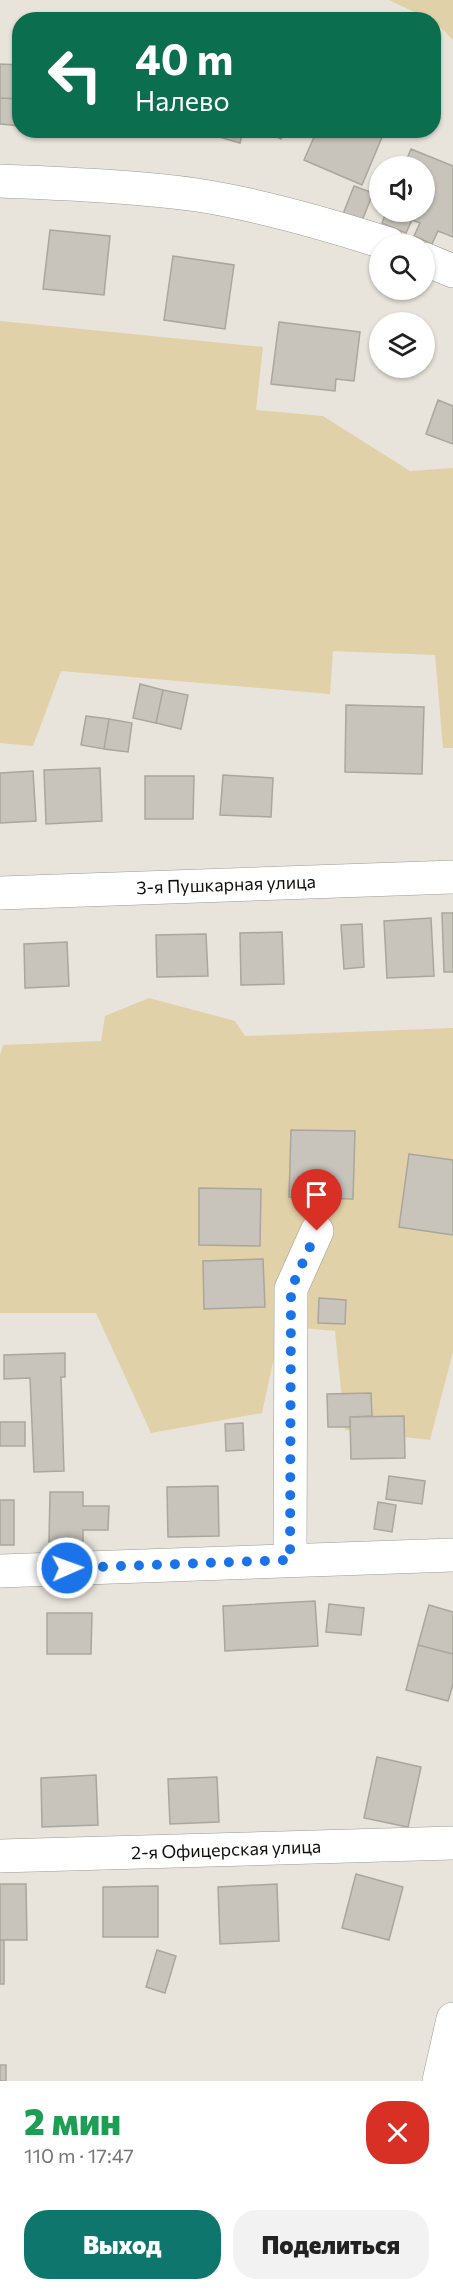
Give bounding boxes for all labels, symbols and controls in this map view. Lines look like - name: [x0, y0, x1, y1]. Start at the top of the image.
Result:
- text: 40 m: [135, 32, 233, 84]
- icon: left: [36, 36, 114, 114]
- text: Налево: [135, 84, 230, 117]
- map controls: [369, 156, 435, 378]
- button: sound: [369, 156, 435, 222]
- button: search: [369, 234, 435, 300]
- button: layers: [369, 312, 435, 378]
- street label: 3-я Пушкарная улица: [136, 870, 316, 898]
- pin: [291, 1169, 342, 1231]
- icon: arrive: [300, 1178, 333, 1211]
- position arrow: [35, 1536, 99, 1600]
- street label: 2-я Офицерская улица: [131, 1835, 321, 1863]
- text: 2 мин: [24, 2098, 121, 2142]
- button: close: [366, 2101, 429, 2164]
- text: 110 m · 17:47: [24, 2143, 134, 2167]
- button: Выход: [24, 2210, 221, 2279]
- button: Поделиться: [233, 2210, 429, 2279]

